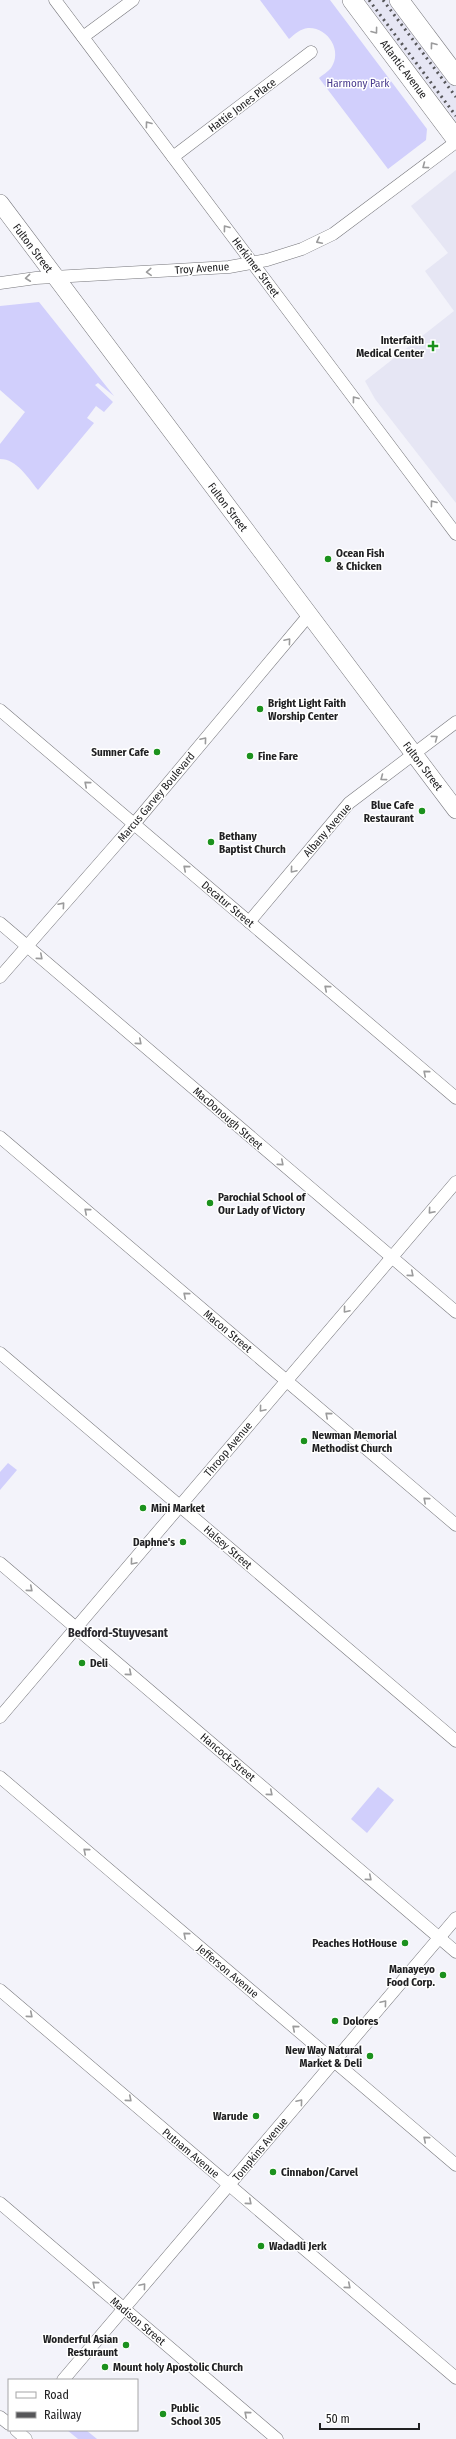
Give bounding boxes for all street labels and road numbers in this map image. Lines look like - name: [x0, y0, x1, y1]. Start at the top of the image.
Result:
- street label: Atlantic Avenue: [377, 37, 430, 101]
- street label: Hattie Jones Place: [206, 76, 279, 135]
- street label: Fulton Street: [10, 221, 55, 276]
- street label: Herkimer Street: [229, 235, 282, 300]
- street label: Troy Avenue: [174, 260, 230, 277]
- street label: Fulton Street: [205, 480, 250, 535]
- street label: Fulton Street: [400, 739, 445, 794]
- street label: Marcus Garvey Boulevard: [115, 750, 198, 845]
- street label: Albany Avenue: [301, 801, 354, 860]
- street label: Decatur Street: [199, 879, 257, 930]
- street label: MacDonough Street: [190, 1085, 265, 1152]
- street label: Macon Street: [201, 1307, 255, 1356]
- street label: Throop Avenue: [202, 1419, 255, 1479]
- street label: Halsey Street: [201, 1523, 255, 1572]
- street label: Hancock Street: [198, 1731, 258, 1784]
- street label: Jefferson Avenue: [194, 1942, 261, 2001]
- street label: Tompkins Avenue: [230, 2115, 291, 2184]
- street label: Putnam Avenue: [160, 2126, 222, 2181]
- street label: Madison Street: [108, 2295, 168, 2348]

